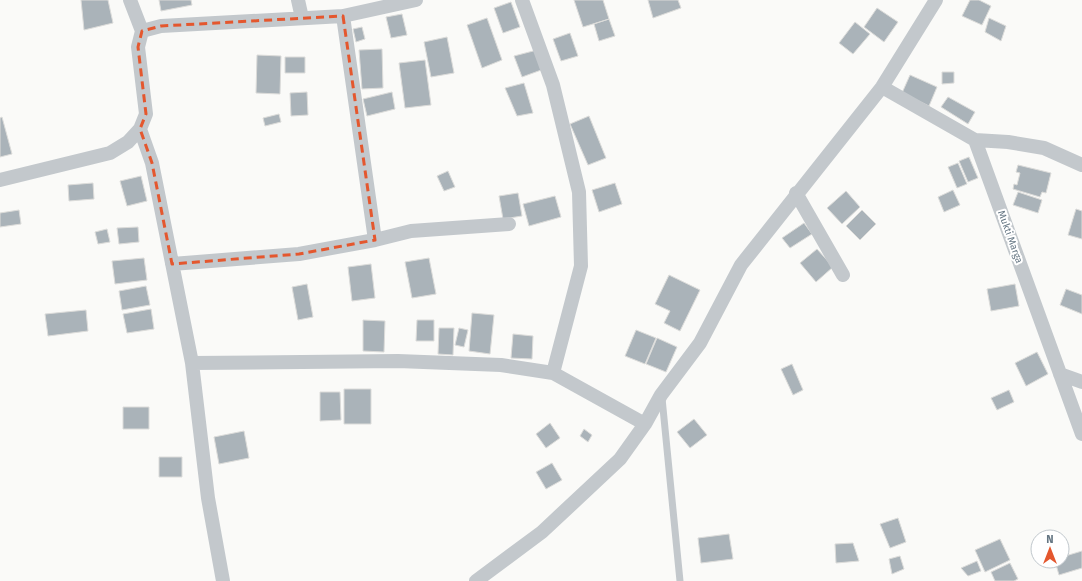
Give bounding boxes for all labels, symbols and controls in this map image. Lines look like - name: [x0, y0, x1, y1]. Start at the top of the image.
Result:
- street label: Mukti Marga: [995, 209, 1025, 265]
- north arrow: [1030, 529, 1070, 569]
- text: N: [1046, 533, 1054, 546]

